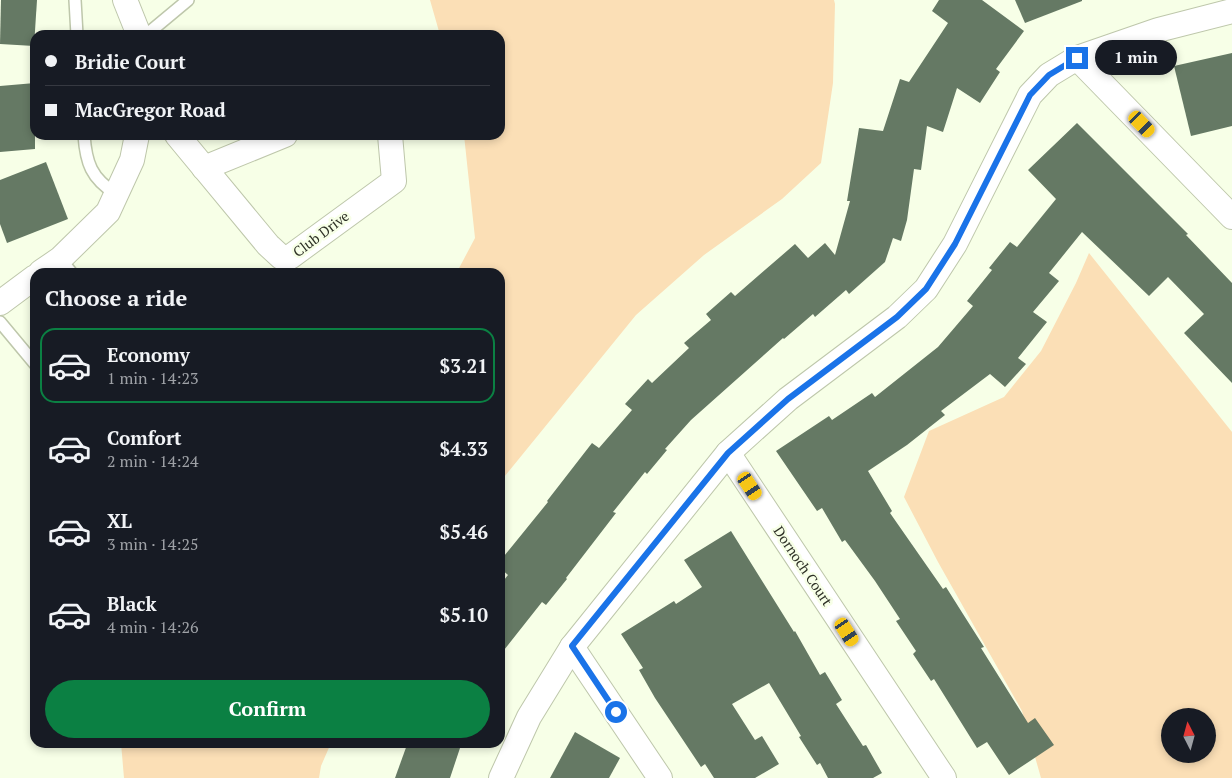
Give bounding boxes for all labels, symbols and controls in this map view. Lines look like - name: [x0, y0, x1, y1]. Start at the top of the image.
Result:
- callout: 1 min: [1094, 40, 1177, 76]
- text: 1 min: [1114, 46, 1158, 68]
- route end: [1066, 47, 1088, 69]
- text: Bridie Court: [75, 49, 186, 74]
- text: MacGregor Road: [75, 97, 226, 122]
- car: [1126, 108, 1157, 140]
- street label: Club Drive: [289, 206, 353, 261]
- text: Choose a ride: [45, 283, 187, 312]
- text: Economy: [107, 342, 190, 367]
- icon: car: [47, 343, 92, 388]
- text: $3.21: [439, 353, 488, 378]
- text: 1 min · 14:23: [107, 367, 199, 389]
- text: Comfort: [107, 425, 182, 450]
- icon: car: [47, 426, 92, 471]
- text: $4.33: [439, 436, 488, 461]
- text: 2 min · 14:24: [107, 450, 199, 472]
- car: [735, 469, 764, 503]
- text: XL: [107, 508, 132, 533]
- icon: car: [47, 509, 92, 554]
- text: $5.46: [439, 519, 488, 544]
- street label: Dornoch Court: [770, 522, 838, 610]
- text: 3 min · 14:25: [107, 533, 199, 555]
- text: Black: [107, 591, 157, 616]
- icon: car: [47, 592, 92, 637]
- text: $5.10: [439, 602, 488, 627]
- car: [832, 615, 861, 649]
- text: 4 min · 14:26: [107, 616, 199, 638]
- button: Confirm: [45, 680, 490, 738]
- route start: [605, 701, 627, 723]
- north arrow: [1161, 708, 1216, 762]
- map controls: [1161, 708, 1216, 763]

